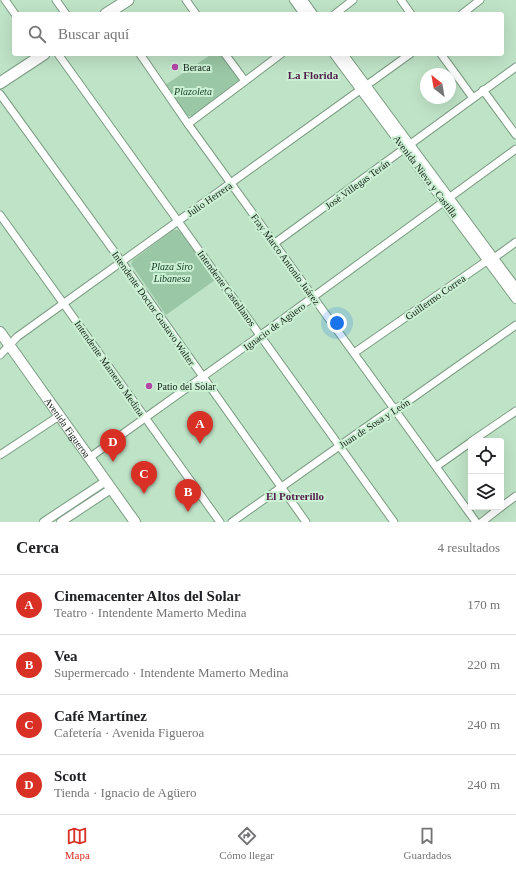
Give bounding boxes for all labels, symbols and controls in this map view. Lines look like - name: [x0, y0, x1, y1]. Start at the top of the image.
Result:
- search box: [12, 12, 504, 56]
- icon: search: [26, 23, 48, 45]
- text: Buscar aquí: [58, 26, 129, 42]
- marker: Beraca: [170, 62, 180, 72]
- place label: Beraca: [183, 62, 211, 73]
- north arrow: [420, 68, 456, 104]
- district label: La Florida: [288, 69, 339, 81]
- park label: Plazoleta: [173, 86, 212, 97]
- street label: Avenida Nieva y Castilla: [391, 133, 460, 220]
- street label: José Villegas Terán: [323, 157, 392, 212]
- street label: Julio Herrera: [185, 180, 234, 219]
- street label: Fray Marco Antonio Juárez: [249, 212, 323, 307]
- street label: Intendente Castellanos: [195, 248, 258, 328]
- street label: Intendente Doctor Gustavo Walter: [110, 249, 198, 368]
- park label: Plaza Siro Libanesa: [150, 261, 193, 284]
- street label: Guillermo Correa: [403, 272, 468, 322]
- street label: Ignacio de Agüero: [241, 300, 307, 353]
- your location: [327, 313, 347, 333]
- street label: Intendente Mamerto Medina: [72, 318, 147, 419]
- marker: Patio del Solar: [144, 381, 154, 391]
- place label: Patio del Solar: [157, 381, 217, 392]
- street label: Avenida Figueroa: [42, 395, 93, 460]
- street label: Juan de Sosa y León: [337, 396, 412, 450]
- pin: A: [187, 411, 213, 444]
- pin: D: [100, 429, 126, 462]
- map controls: [468, 438, 504, 510]
- button: locate: [468, 438, 504, 474]
- pin: C: [131, 461, 157, 494]
- button: layers: [468, 474, 504, 510]
- pin: B: [175, 479, 201, 512]
- district label: El Potrerillo: [266, 490, 325, 502]
- text: Cerca: [16, 538, 59, 557]
- text: 4 resultados: [438, 540, 500, 555]
- text: Cinemacenter Altos del Solar: [54, 588, 241, 604]
- text: A: [24, 597, 34, 612]
- text: 170 m: [467, 597, 500, 612]
- text: Teatro · Intendente Mamerto Medina: [54, 605, 247, 620]
- text: Vea: [54, 648, 78, 664]
- text: B: [25, 657, 33, 672]
- text: 220 m: [467, 657, 500, 672]
- text: Supermercado · Intendente Mamerto Medina: [54, 665, 289, 680]
- text: Café Martínez: [54, 708, 147, 724]
- text: C: [24, 717, 34, 732]
- text: 240 m: [467, 717, 500, 732]
- text: Cafetería · Avenida Figueroa: [54, 725, 204, 740]
- text: Scott: [54, 768, 87, 784]
- text: D: [24, 777, 34, 792]
- text: 240 m: [467, 777, 500, 792]
- text: Tienda · Ignacio de Agüero: [54, 785, 197, 800]
- tab: Mapa: [65, 825, 90, 861]
- tab: Cómo llegar: [219, 825, 274, 861]
- tab: Guardados: [404, 825, 451, 861]

